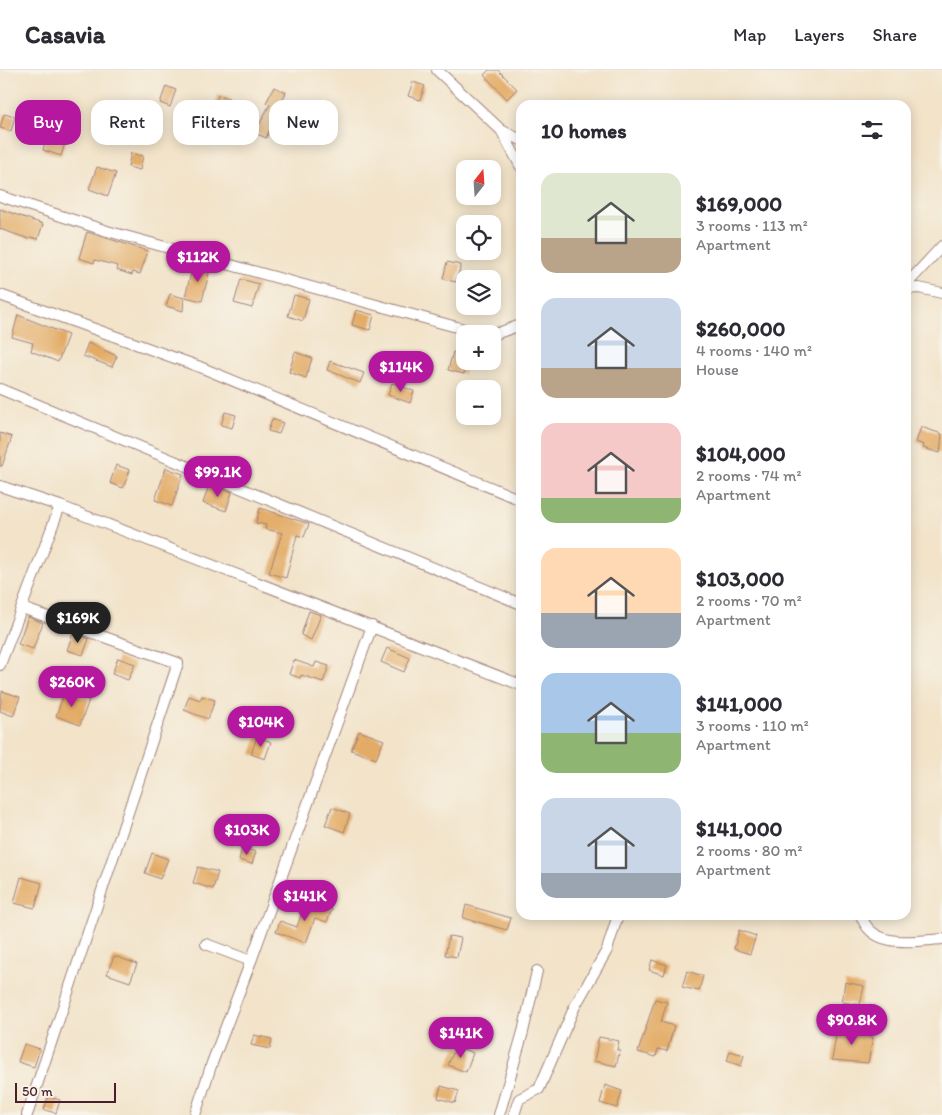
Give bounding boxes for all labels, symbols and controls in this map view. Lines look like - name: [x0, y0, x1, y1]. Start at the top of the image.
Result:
- text: Casavia: [25, 20, 105, 49]
- text: Map: [733, 24, 766, 46]
- text: Layers: [794, 24, 844, 46]
- text: Share: [872, 24, 917, 46]
- chip: Buy: [15, 100, 81, 145]
- chip: Rent: [91, 100, 163, 145]
- chip: Filters: [173, 100, 259, 145]
- chip: New: [269, 100, 338, 145]
- icon: filters: [858, 116, 886, 144]
- text: 10 homes: [541, 118, 627, 143]
- north arrow: [456, 160, 501, 205]
- map controls: [456, 160, 501, 425]
- text: $169,000: [696, 191, 782, 216]
- icon: home: [581, 193, 641, 253]
- button: locate: [456, 215, 501, 260]
- text: 3 rooms · 113 m²: [696, 216, 808, 235]
- text: Apartment: [696, 235, 771, 254]
- pin: $112K: [163, 240, 233, 283]
- text: $112K: [177, 247, 219, 266]
- button: layers: [456, 270, 501, 315]
- text: $260,000: [696, 316, 786, 341]
- icon: home: [581, 318, 641, 378]
- button: +: [456, 325, 501, 370]
- text: 4 rooms · 140 m²: [696, 341, 812, 360]
- pin: $114K: [366, 350, 436, 393]
- text: $114K: [380, 357, 422, 376]
- text: House: [696, 360, 739, 379]
- button: −: [456, 380, 501, 425]
- text: $104,000: [696, 441, 786, 466]
- icon: home: [581, 443, 641, 503]
- pin: $99.1K: [177, 456, 259, 498]
- text: $99.1K: [195, 462, 241, 481]
- text: 2 rooms · 74 m²: [696, 466, 801, 485]
- text: Apartment: [696, 485, 771, 504]
- text: $103,000: [696, 566, 785, 591]
- icon: home: [581, 568, 641, 628]
- text: 2 rooms · 70 m²: [696, 591, 802, 610]
- pin: $169K: [43, 602, 113, 644]
- text: $169K: [57, 608, 99, 627]
- text: Apartment: [696, 610, 771, 629]
- pin: $260K: [37, 666, 107, 708]
- text: $260K: [49, 672, 95, 691]
- text: $141,000: [696, 691, 783, 716]
- icon: home: [581, 693, 641, 753]
- pin: $104K: [226, 706, 296, 748]
- text: $104K: [238, 712, 284, 731]
- text: 3 rooms · 110 m²: [696, 716, 809, 735]
- text: Apartment: [696, 735, 771, 754]
- pin: $103K: [212, 814, 282, 856]
- text: $141,000: [696, 816, 783, 841]
- icon: home: [581, 818, 641, 878]
- text: $103K: [225, 820, 269, 839]
- text: 2 rooms · 80 m²: [696, 841, 802, 860]
- text: Apartment: [696, 860, 771, 879]
- pin: $141K: [270, 880, 340, 922]
- text: $141K: [284, 886, 326, 905]
- pin: $90.8K: [811, 1004, 893, 1046]
- text: $90.8K: [827, 1010, 877, 1029]
- pin: $141K: [426, 1016, 496, 1059]
- text: $141K: [440, 1023, 482, 1042]
- scale bar: [15, 1080, 116, 1103]
- text: 50 m: [22, 1083, 53, 1100]

